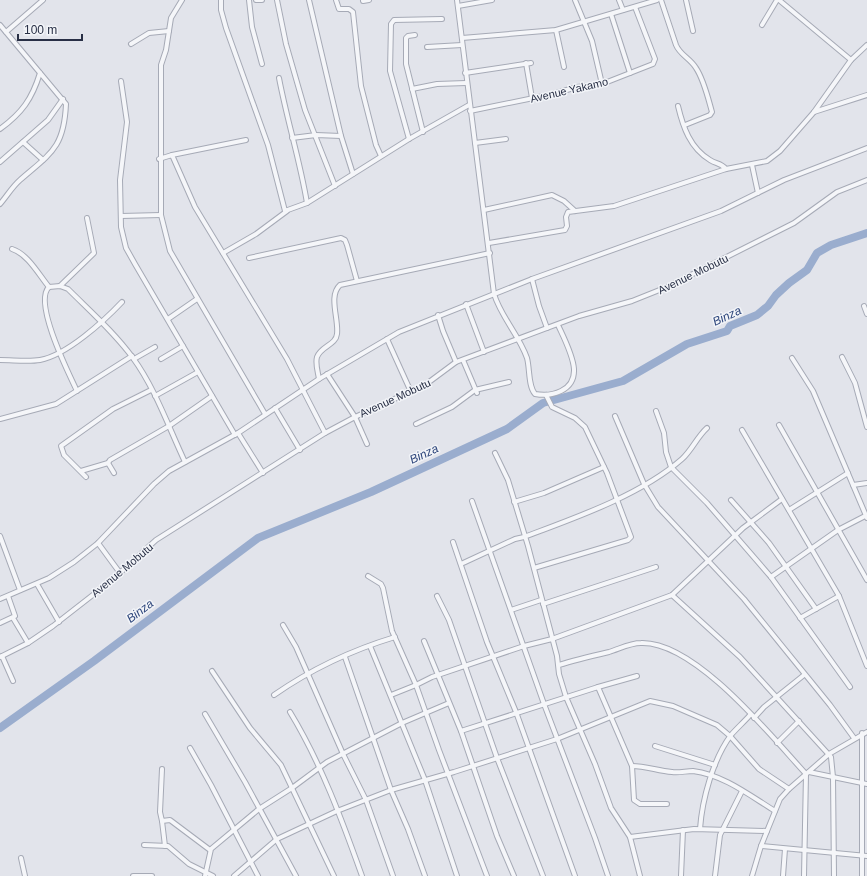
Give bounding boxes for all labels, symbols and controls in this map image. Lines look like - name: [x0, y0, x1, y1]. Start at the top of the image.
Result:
- scale bar: [18, 16, 82, 42]
- text: 100 m: [24, 23, 57, 37]
- street label: Avenue Yakamo: [529, 75, 609, 105]
- street label: Avenue Mobutu: [656, 252, 730, 296]
- water label: Binza: [710, 303, 744, 329]
- street label: Avenue Mobutu: [358, 376, 432, 420]
- water label: Binza: [407, 441, 441, 467]
- street label: Avenue Mobutu: [89, 541, 155, 599]
- water label: Binza: [124, 596, 156, 626]

